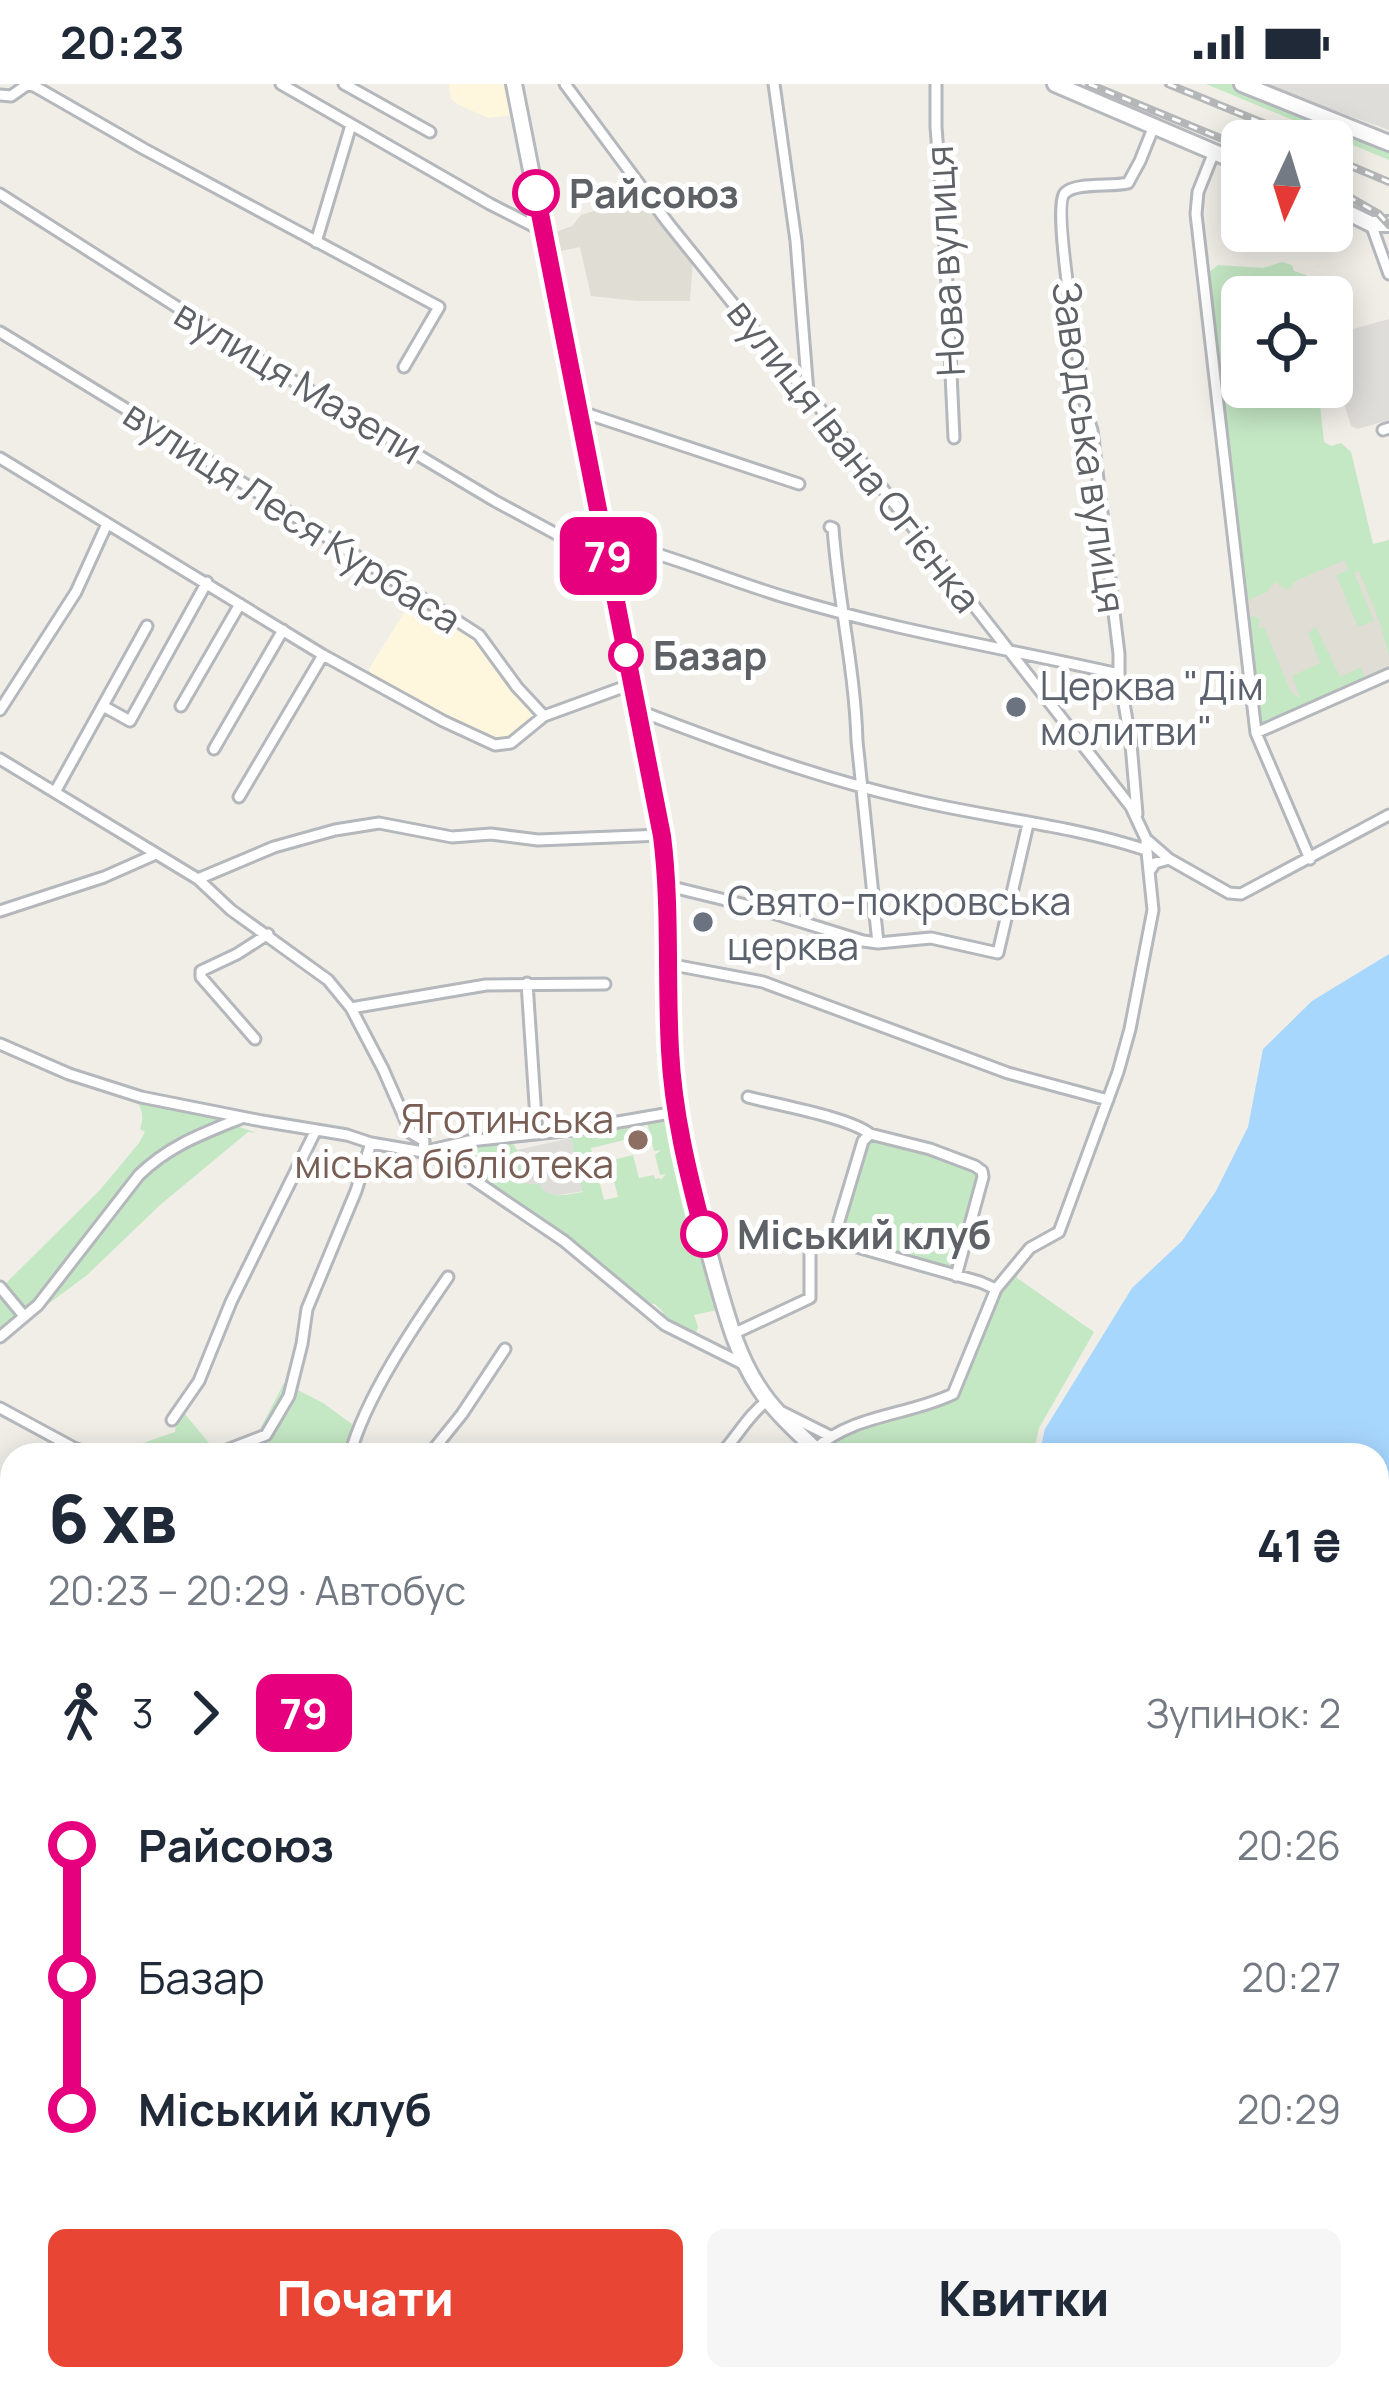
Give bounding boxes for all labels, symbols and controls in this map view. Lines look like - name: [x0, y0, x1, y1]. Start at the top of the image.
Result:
- text: 20:23: [60, 11, 185, 73]
- north arrow: [1221, 120, 1353, 252]
- map controls: [1221, 120, 1353, 408]
- street label: Нова вулиця: [911, 144, 977, 378]
- place label: Райсоюз: [569, 166, 739, 220]
- marker: Райсоюз: [514, 171, 558, 215]
- button: locate: [1221, 276, 1353, 408]
- street label: Заводська вулиця: [1040, 278, 1140, 616]
- street label: вулиця Мазепи: [165, 286, 433, 476]
- street label: вулиця Івана Огієнка: [716, 287, 994, 623]
- street label: вулиця Леся Курбаса: [114, 387, 472, 645]
- line badge: 79: [554, 517, 662, 595]
- text: 79: [584, 527, 632, 585]
- place label: Базар: [653, 628, 767, 682]
- marker: Базар: [610, 639, 642, 671]
- place label: Церква "Дім молитви": [1040, 658, 1264, 757]
- marker: Церква "Дім молитви": [1003, 694, 1029, 720]
- place label: Свято-покровська церква: [727, 873, 1071, 972]
- marker: Свято-покровська церква: [690, 909, 716, 935]
- place label: Яготинська міська бібліотека: [294, 1091, 614, 1190]
- marker: Яготинська міська бібліотека: [625, 1127, 651, 1153]
- place label: Міський клуб: [737, 1207, 991, 1261]
- marker: Міський клуб: [682, 1212, 726, 1256]
- text: 6 хв: [48, 1473, 177, 1563]
- text: 41 ₴: [1257, 1514, 1341, 1576]
- text: 20:23 – 20:29 · Автобус: [48, 1563, 466, 1617]
- icon: walk: [48, 1680, 114, 1746]
- icon: forward: [172, 1680, 238, 1746]
- text: 79: [280, 1684, 328, 1742]
- text: 3: [132, 1686, 154, 1740]
- text: Зупинок: 2: [1146, 1686, 1341, 1740]
- text: Райсоюз: [138, 1814, 334, 1876]
- text: 20:26: [1237, 1818, 1341, 1872]
- text: Базар: [138, 1946, 265, 2008]
- text: 20:27: [1242, 1950, 1341, 2004]
- text: Міський клуб: [138, 2078, 432, 2140]
- text: 20:29: [1237, 2082, 1341, 2136]
- button: Почати: [48, 2229, 683, 2367]
- button: Квитки: [707, 2229, 1341, 2367]

